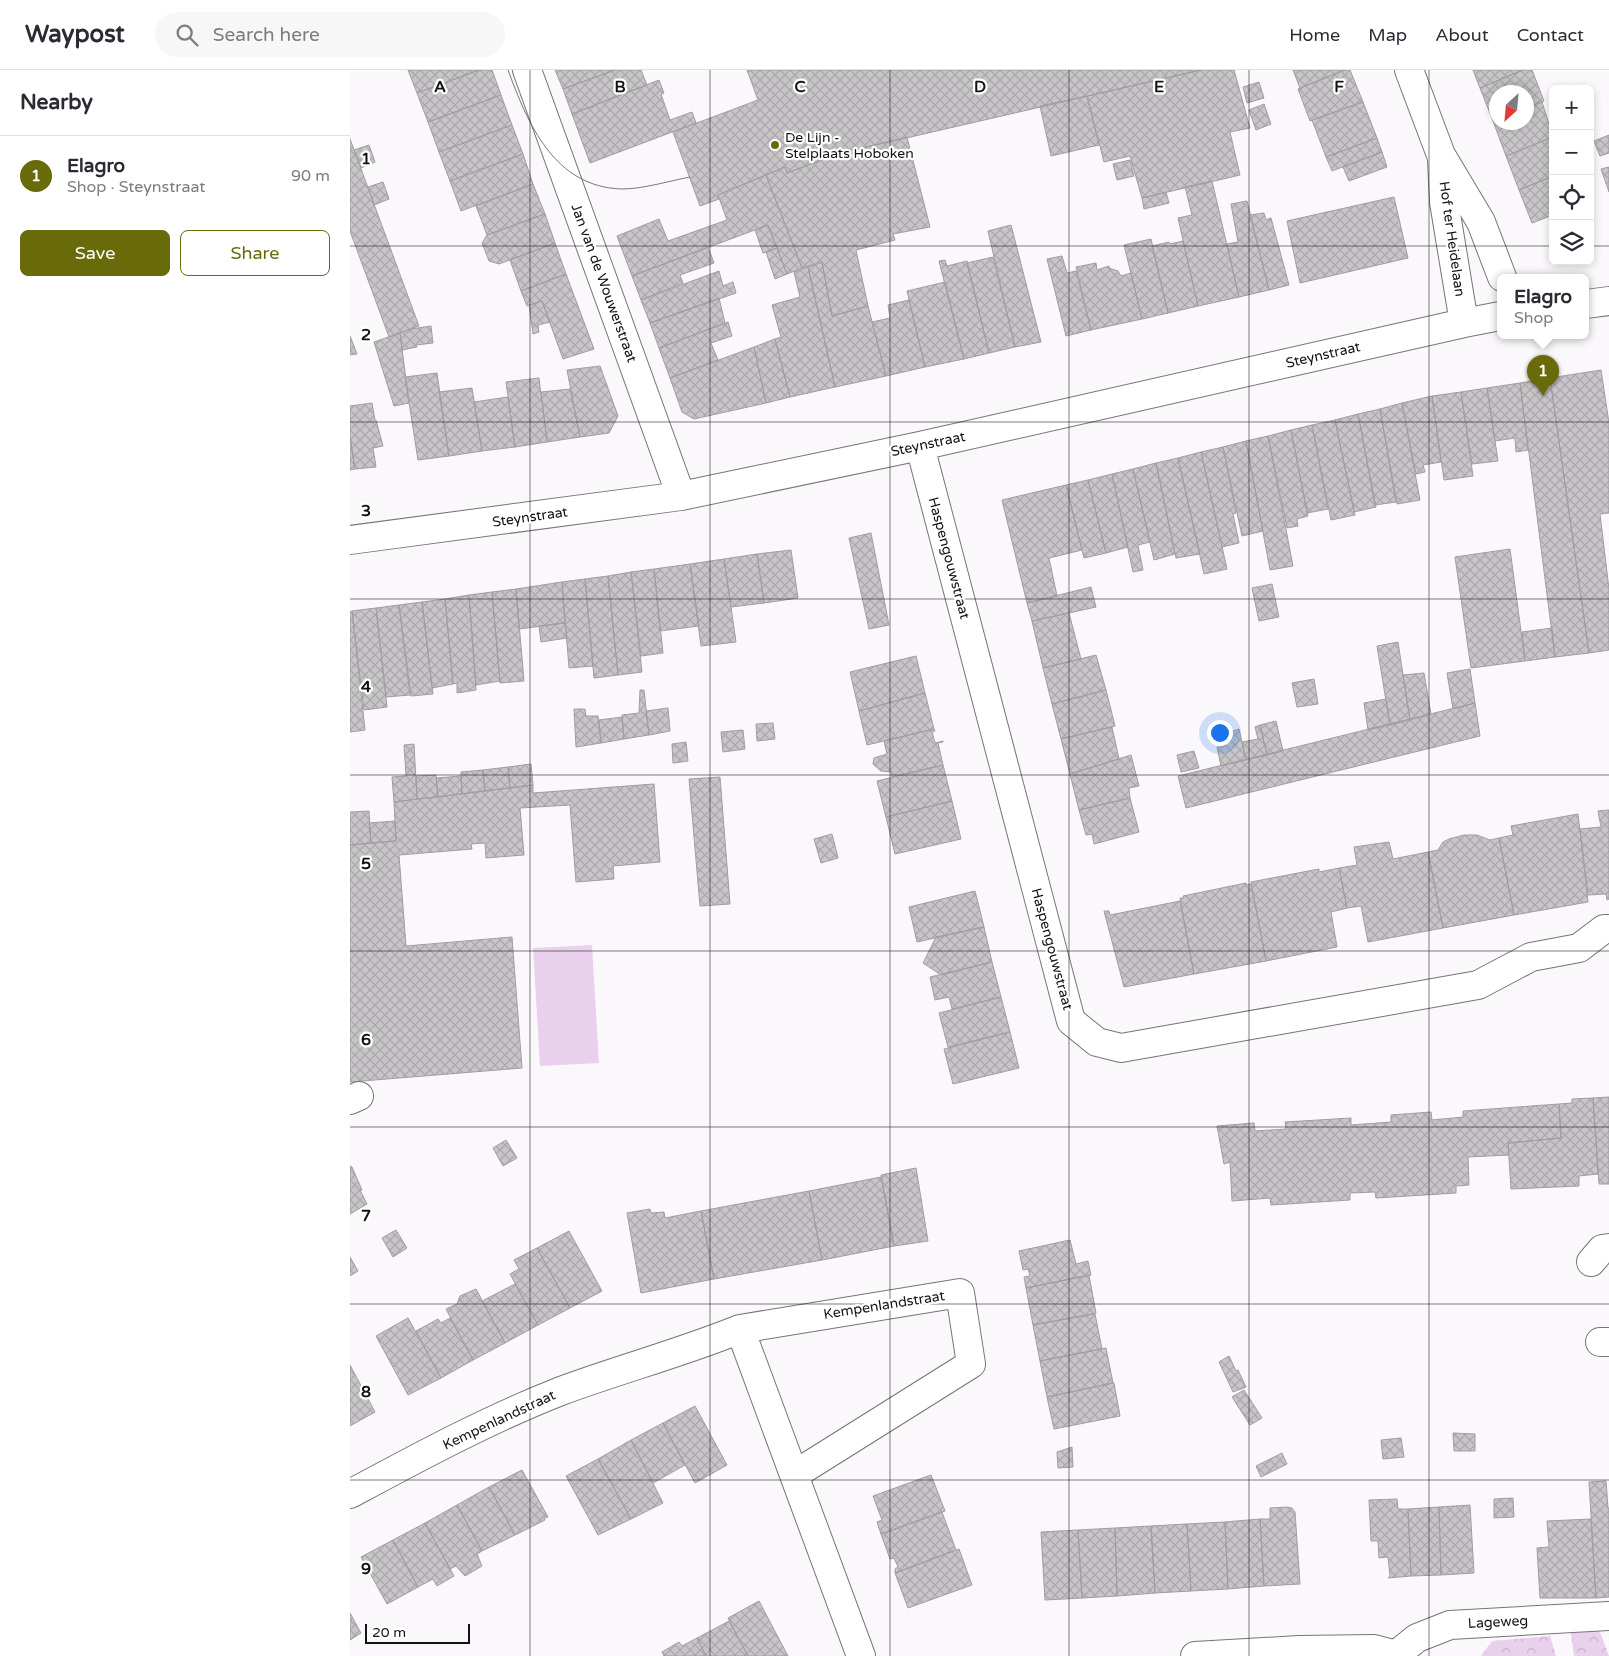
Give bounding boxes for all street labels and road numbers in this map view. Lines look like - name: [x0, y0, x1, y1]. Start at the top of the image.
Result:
- street label: Hof ter Heidelaan: [1435, 180, 1469, 298]
- street label: Jan van de Wouwerstraat: [567, 201, 641, 365]
- street label: Steynstraat: [1284, 338, 1362, 372]
- street label: Steynstraat: [889, 428, 967, 460]
- street label: Haspengouwstraat: [925, 495, 974, 622]
- street label: Steynstraat: [491, 503, 569, 531]
- street label: Haspengouwstraat: [1028, 886, 1077, 1013]
- street label: Kempenlandstraat: [822, 1287, 946, 1323]
- street label: Kempenlandstraat: [440, 1386, 559, 1454]
- street label: Lageweg: [1467, 1612, 1529, 1632]

